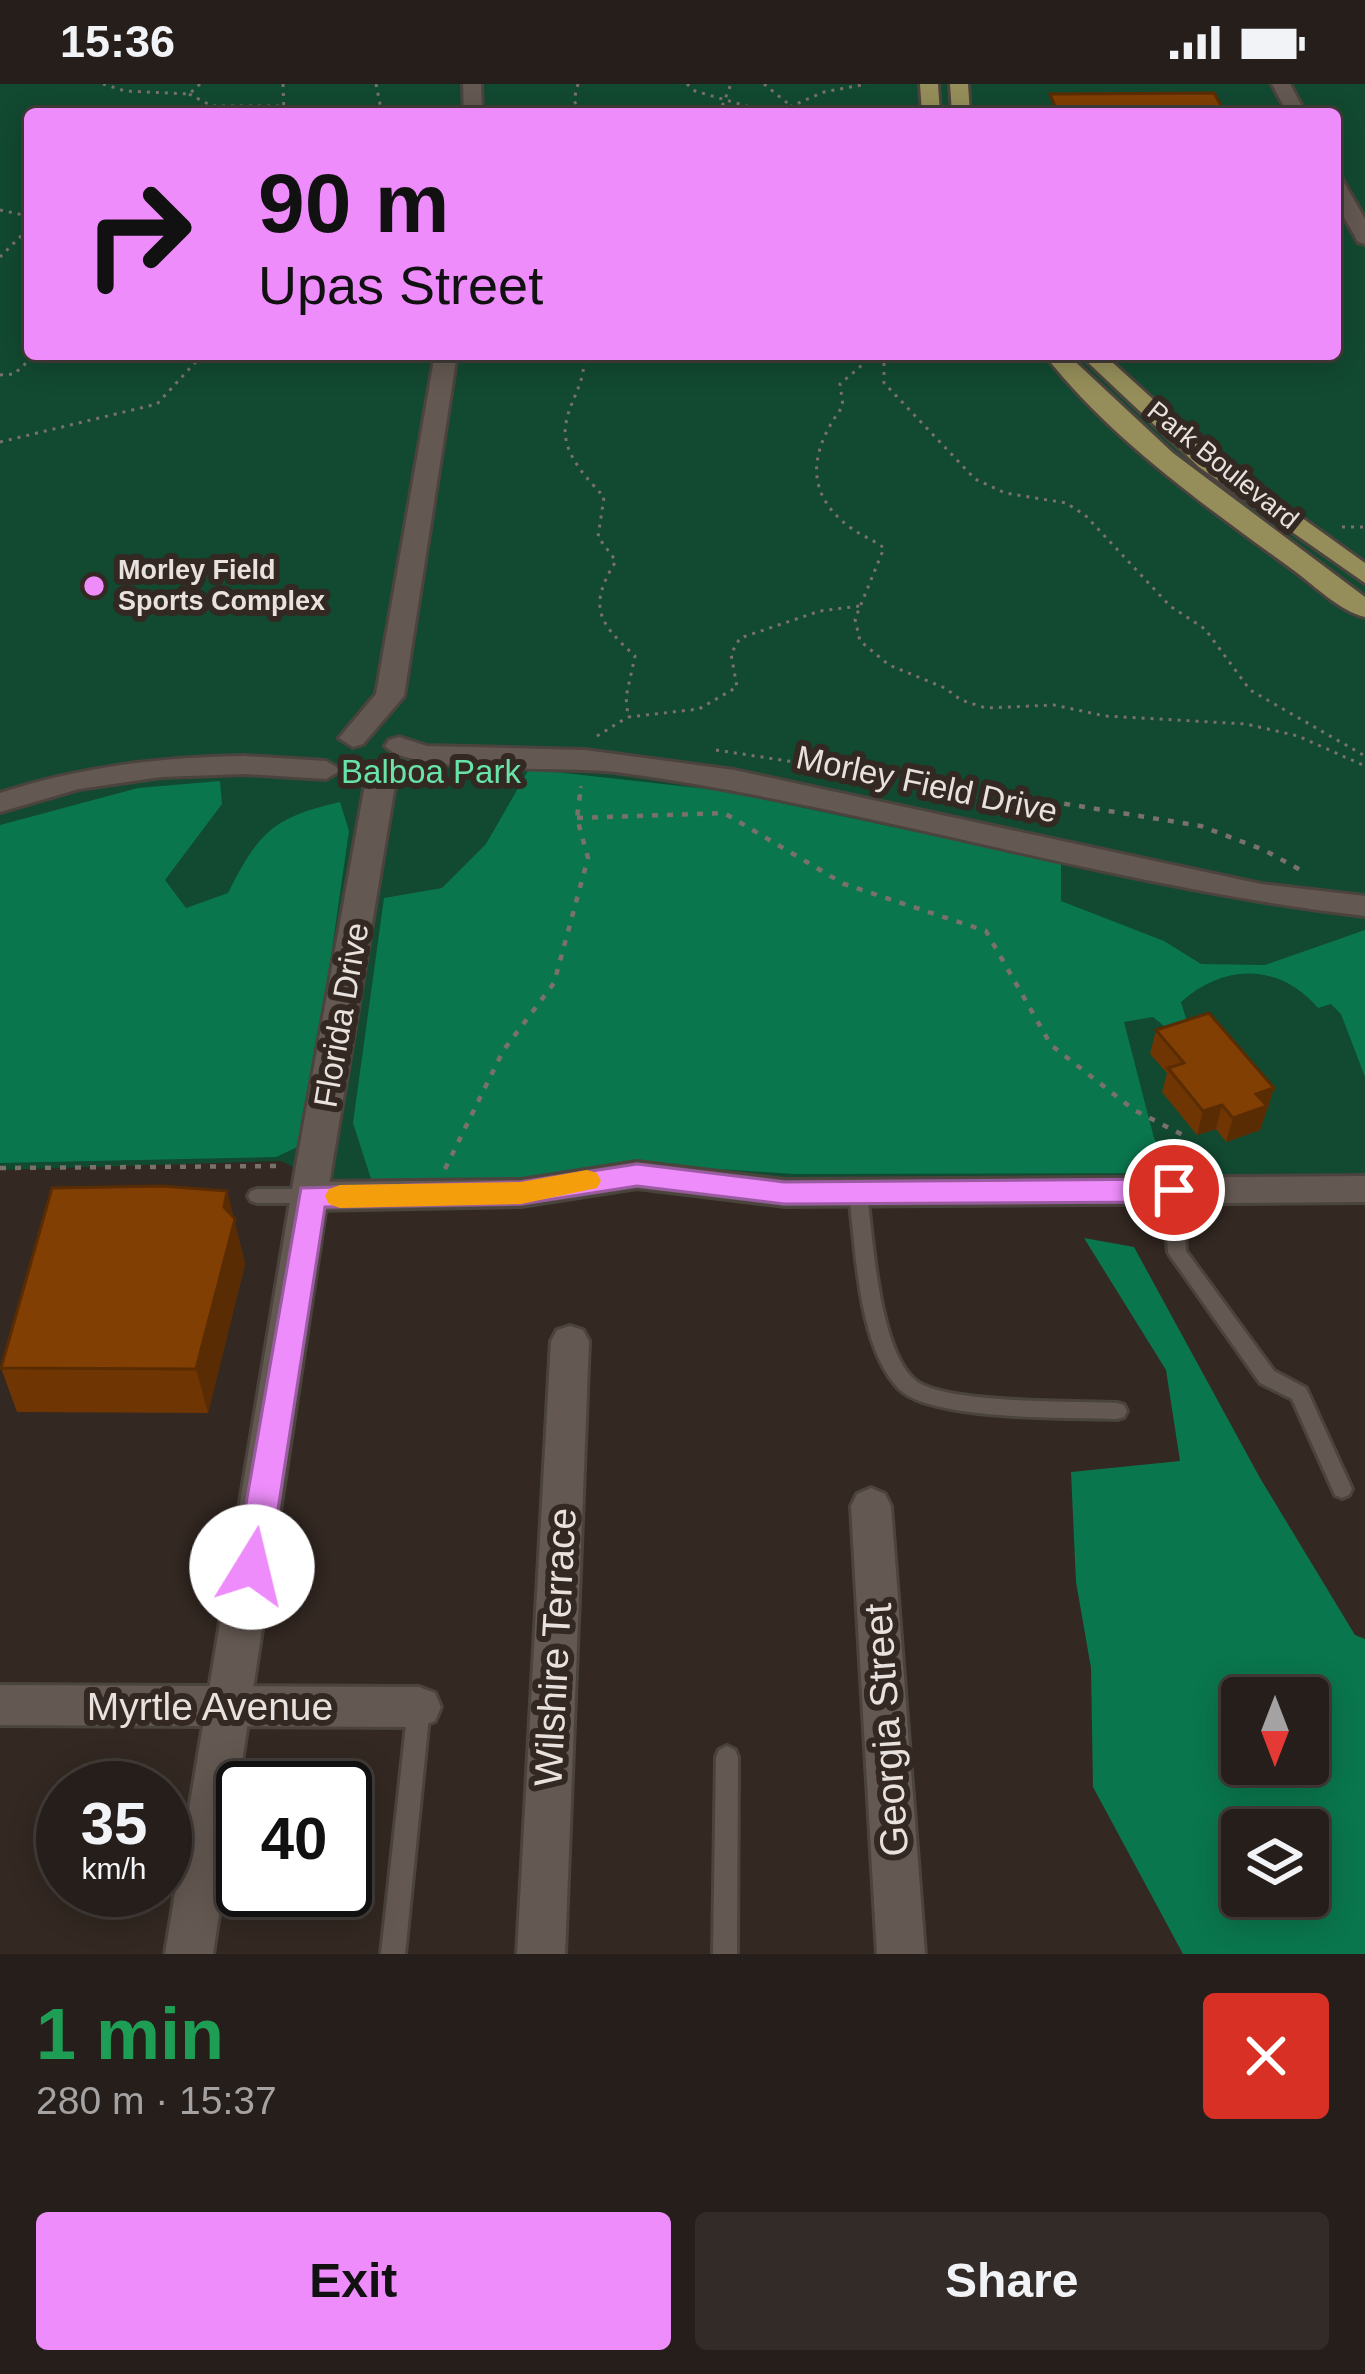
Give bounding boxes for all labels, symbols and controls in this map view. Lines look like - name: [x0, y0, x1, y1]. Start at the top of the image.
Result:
- text: 15:36: [60, 16, 175, 67]
- icon: right: [60, 156, 216, 312]
- text: 90 m: [258, 156, 449, 250]
- text: Upas Street: [258, 255, 543, 315]
- street label: Park Boulevard: [1142, 395, 1304, 535]
- place label: Morley Field Sports Complex: [118, 555, 325, 616]
- marker: Morley Field Sports Complex: [81, 573, 107, 599]
- street label: Morley Field Drive: [793, 738, 1061, 830]
- park label: Balboa Park: [341, 753, 521, 790]
- street label: Florida Drive: [307, 920, 375, 1110]
- pin: [1123, 1139, 1225, 1241]
- icon: arrive: [1141, 1157, 1207, 1223]
- position arrow: [189, 1504, 315, 1630]
- street label: Wilshire Terrace: [526, 1507, 584, 1787]
- street label: Georgia Street: [856, 1602, 916, 1858]
- north arrow: [1221, 1677, 1329, 1785]
- map controls: [1221, 1677, 1329, 1917]
- street label: Myrtle Avenue: [87, 1685, 333, 1728]
- speed limit sign: 40: [216, 1761, 372, 1917]
- text: 35: [81, 1790, 147, 1857]
- button: layers: [1221, 1809, 1329, 1917]
- text: km/h: [81, 1852, 147, 1885]
- button: close: [1203, 1993, 1329, 2119]
- text: 1 min: [36, 1994, 224, 2074]
- text: 280 m · 15:37: [36, 2079, 277, 2122]
- button: Exit: [36, 2212, 671, 2350]
- button: Share: [695, 2212, 1329, 2350]

